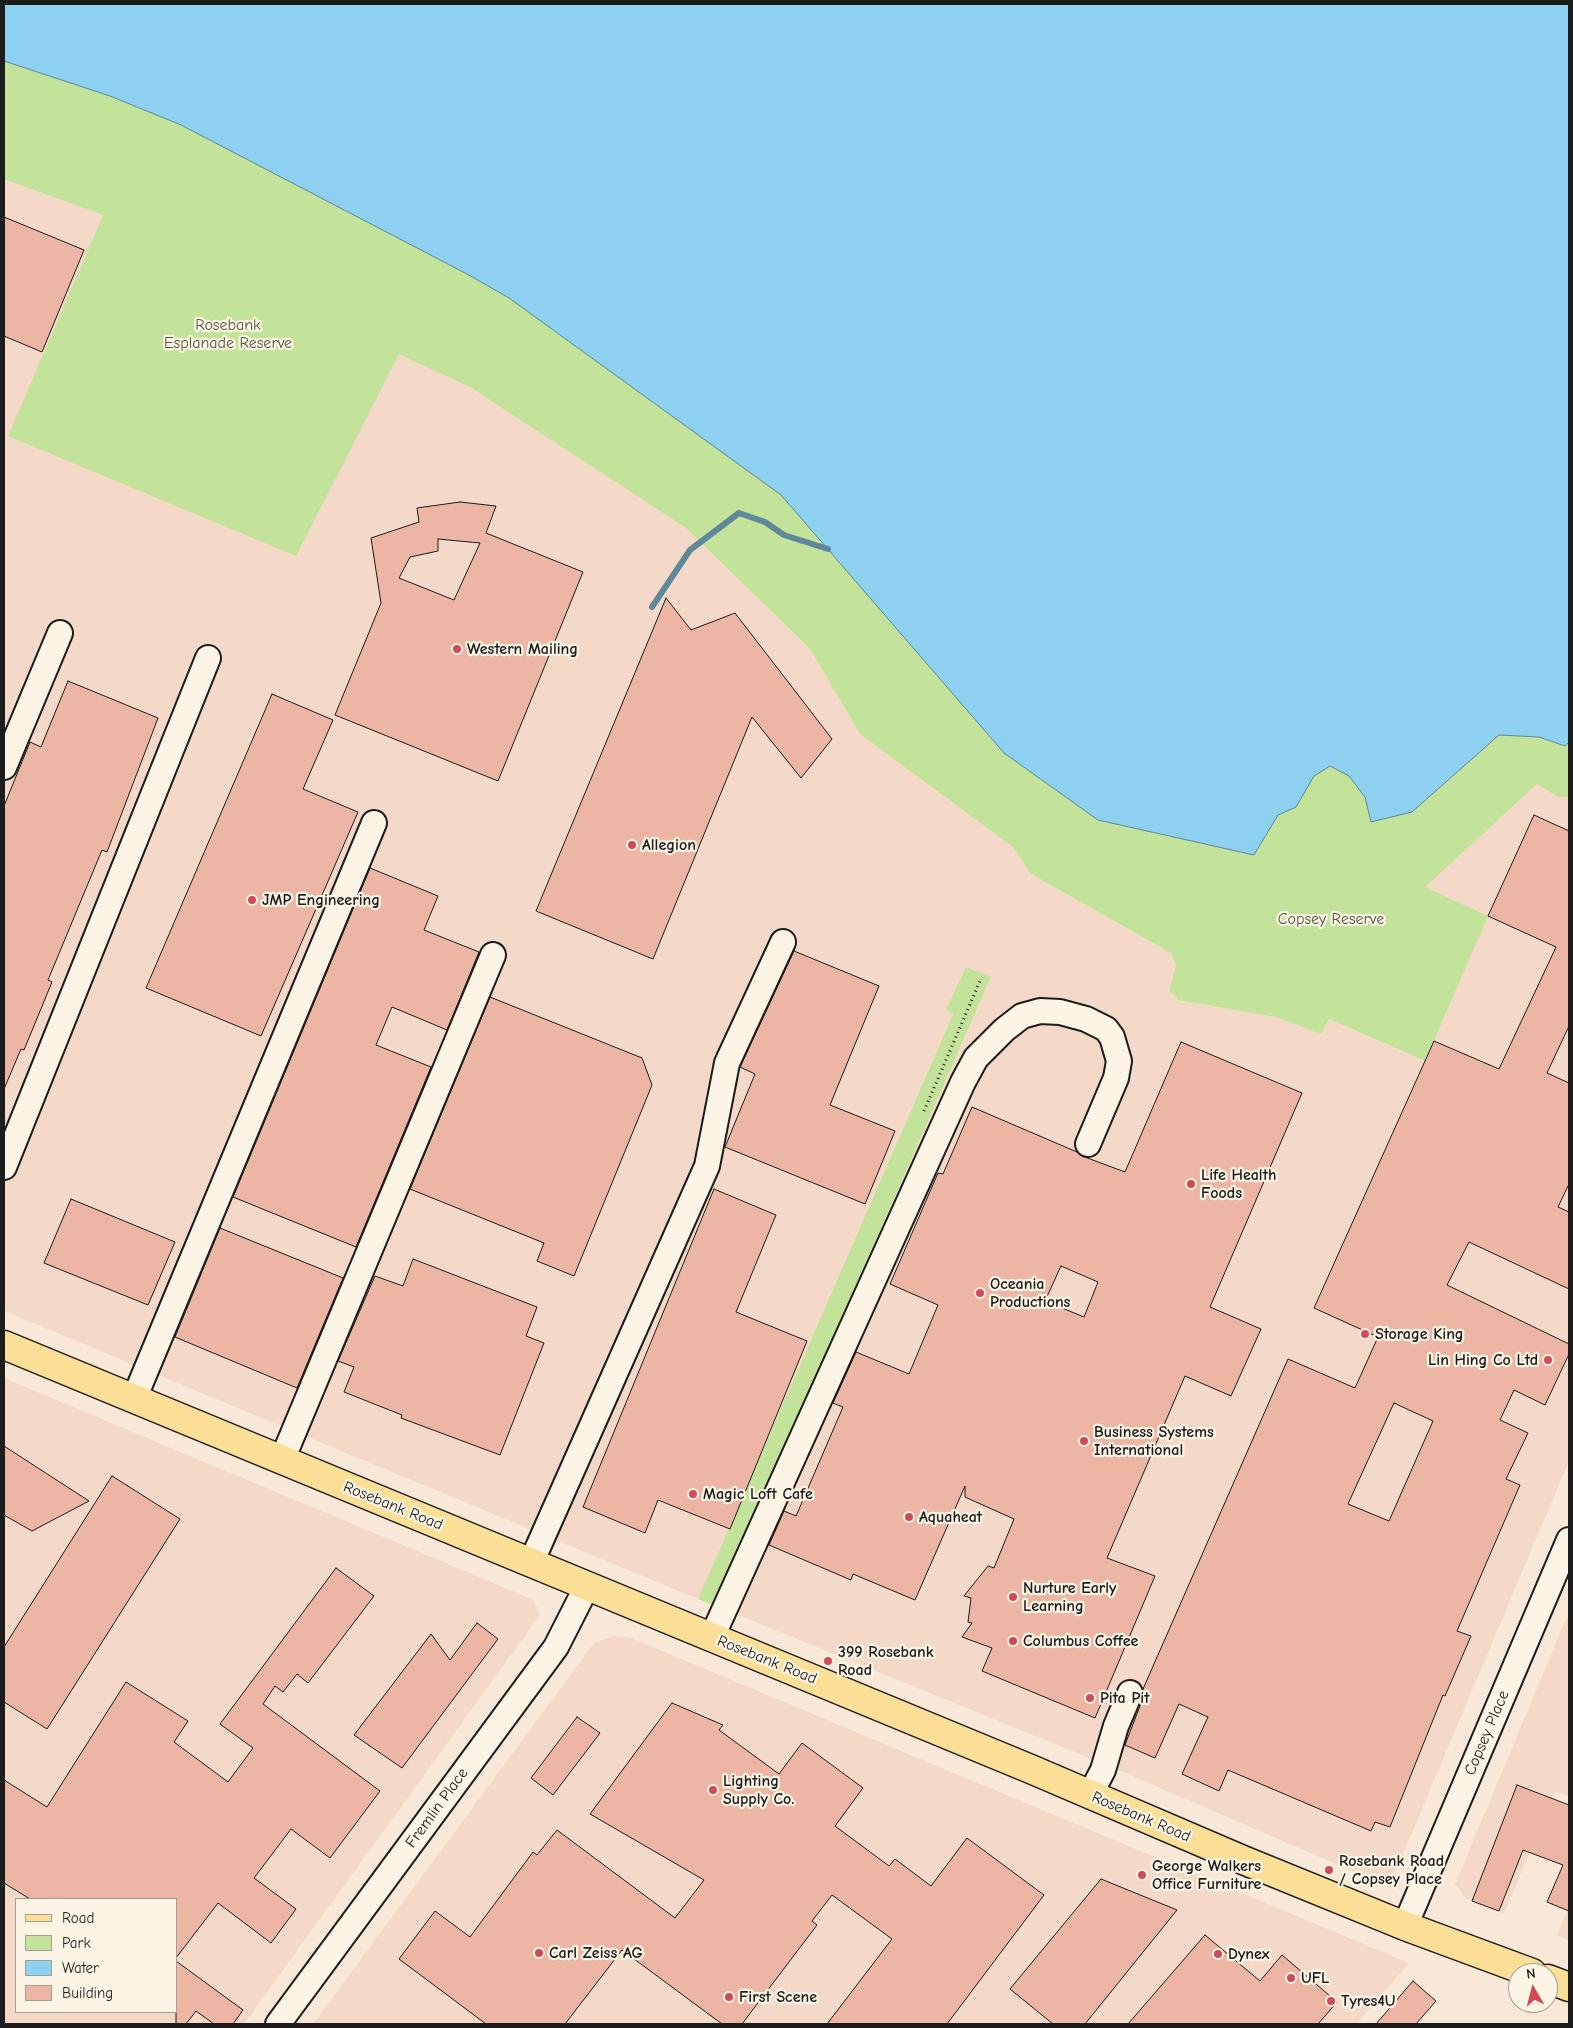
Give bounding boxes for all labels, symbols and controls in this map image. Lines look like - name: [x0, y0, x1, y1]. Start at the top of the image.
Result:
- park label: Rosebank Esplanade Reserve: [164, 315, 292, 353]
- place label: Western Mailing: [467, 639, 578, 659]
- marker: Western Mailing: [451, 643, 463, 655]
- place label: Allegion: [642, 835, 696, 855]
- marker: Allegion: [626, 839, 638, 851]
- place label: JMP Engineering: [262, 890, 380, 910]
- marker: JMP Engineering: [246, 894, 258, 906]
- park label: Copsey Reserve: [1278, 909, 1384, 929]
- place label: Life Health Foods: [1201, 1165, 1276, 1203]
- marker: Life Health Foods: [1185, 1178, 1197, 1190]
- place label: Oceania Productions: [990, 1274, 1070, 1312]
- marker: Oceania Productions: [974, 1287, 986, 1299]
- place label: Storage King: [1375, 1324, 1464, 1344]
- marker: Storage King: [1359, 1328, 1371, 1340]
- place label: Lin Hing Co Ltd: [1428, 1350, 1538, 1370]
- marker: Lin Hing Co Ltd: [1542, 1354, 1554, 1366]
- place label: Business Systems International: [1094, 1422, 1214, 1460]
- marker: Business Systems International: [1078, 1435, 1090, 1447]
- street label: Rosebank Road: [340, 1477, 446, 1535]
- place label: Magic Loft Cafe: [703, 1484, 813, 1504]
- marker: Magic Loft Cafe: [687, 1488, 699, 1500]
- place label: Aquaheat: [919, 1507, 982, 1527]
- marker: Aquaheat: [903, 1511, 915, 1523]
- place label: Nurture Early Learning: [1023, 1578, 1116, 1616]
- marker: Nurture Early Learning: [1007, 1591, 1019, 1603]
- street label: Rosebank Road: [714, 1631, 820, 1689]
- place label: Columbus Coffee: [1023, 1631, 1138, 1651]
- marker: Columbus Coffee: [1007, 1635, 1019, 1647]
- place label: 399 Rosebank Road: [838, 1642, 934, 1680]
- marker: 399 Rosebank Road: [822, 1655, 834, 1667]
- place label: Pita Pit: [1100, 1688, 1149, 1708]
- street label: Copsey Place: [1461, 1688, 1513, 1778]
- marker: Pita Pit: [1084, 1692, 1096, 1704]
- street label: Fremlin Place: [402, 1764, 472, 1852]
- place label: Lighting Supply Co.: [723, 1771, 794, 1809]
- marker: Lighting Supply Co.: [707, 1784, 719, 1796]
- street label: Rosebank Road: [1089, 1788, 1193, 1846]
- place label: Rosebank Road / Copsey Place: [1339, 1851, 1444, 1889]
- place label: George Walkers Office Furniture: [1152, 1856, 1261, 1894]
- marker: Rosebank Road / Copsey Place: [1323, 1864, 1335, 1876]
- marker: George Walkers Office Furniture: [1136, 1869, 1148, 1881]
- legend: [15, 1898, 178, 2013]
- text: Road: [62, 1909, 94, 1927]
- text: Park: [62, 1934, 91, 1952]
- place label: Carl Zeiss AG: [549, 1943, 643, 1963]
- place label: Dynex: [1228, 1944, 1270, 1964]
- marker: Carl Zeiss AG: [533, 1947, 545, 1959]
- marker: Dynex: [1212, 1948, 1224, 1960]
- text: Water: [62, 1959, 99, 1977]
- north arrow: [1508, 1963, 1558, 2013]
- text: N: [1525, 1965, 1537, 1983]
- place label: UFL: [1301, 1968, 1329, 1988]
- marker: UFL: [1285, 1972, 1297, 1984]
- text: Building: [62, 1984, 113, 2002]
- place label: First Scene: [739, 1987, 817, 2007]
- marker: First Scene: [723, 1991, 735, 2003]
- place label: Tyres4U: [1341, 1991, 1396, 2011]
- marker: Tyres4U: [1325, 1995, 1337, 2007]

